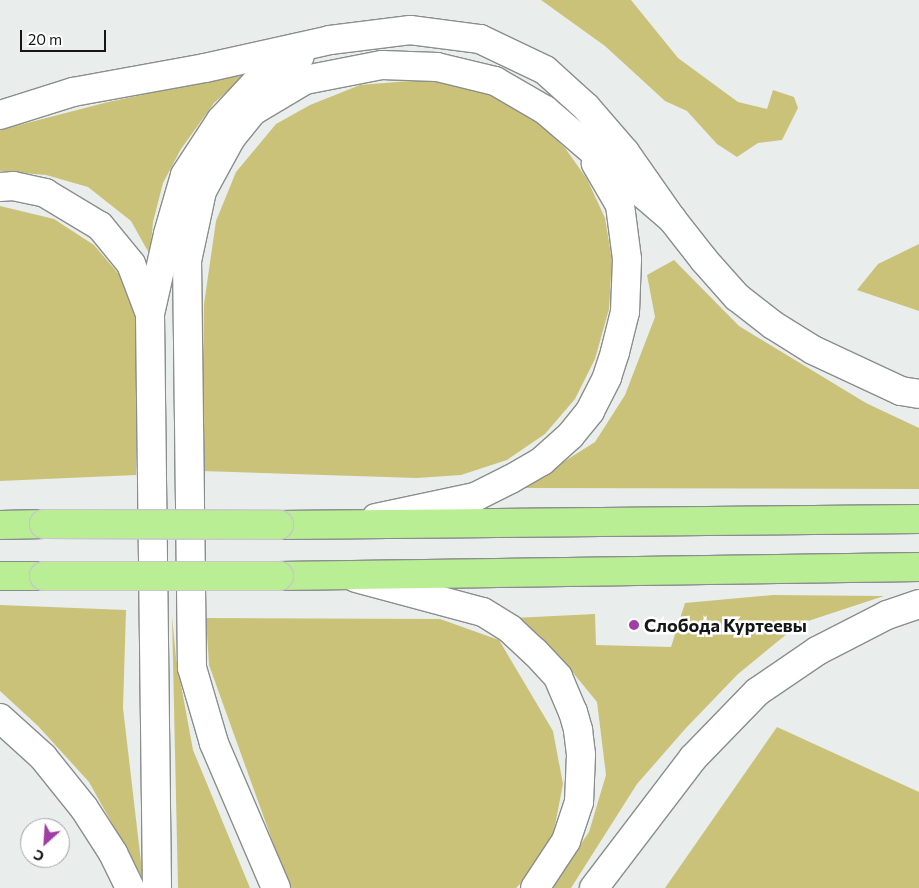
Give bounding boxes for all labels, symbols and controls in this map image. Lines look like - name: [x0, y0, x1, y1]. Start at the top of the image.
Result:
- scale bar: [22, 20, 109, 52]
- text: 20 m: [28, 30, 62, 48]
- place label: Слобода Куртеевы: [644, 614, 807, 636]
- marker: Слобода Куртеевы: [628, 619, 640, 631]
- north arrow: [20, 818, 70, 868]
- text: С: [31, 846, 47, 866]

